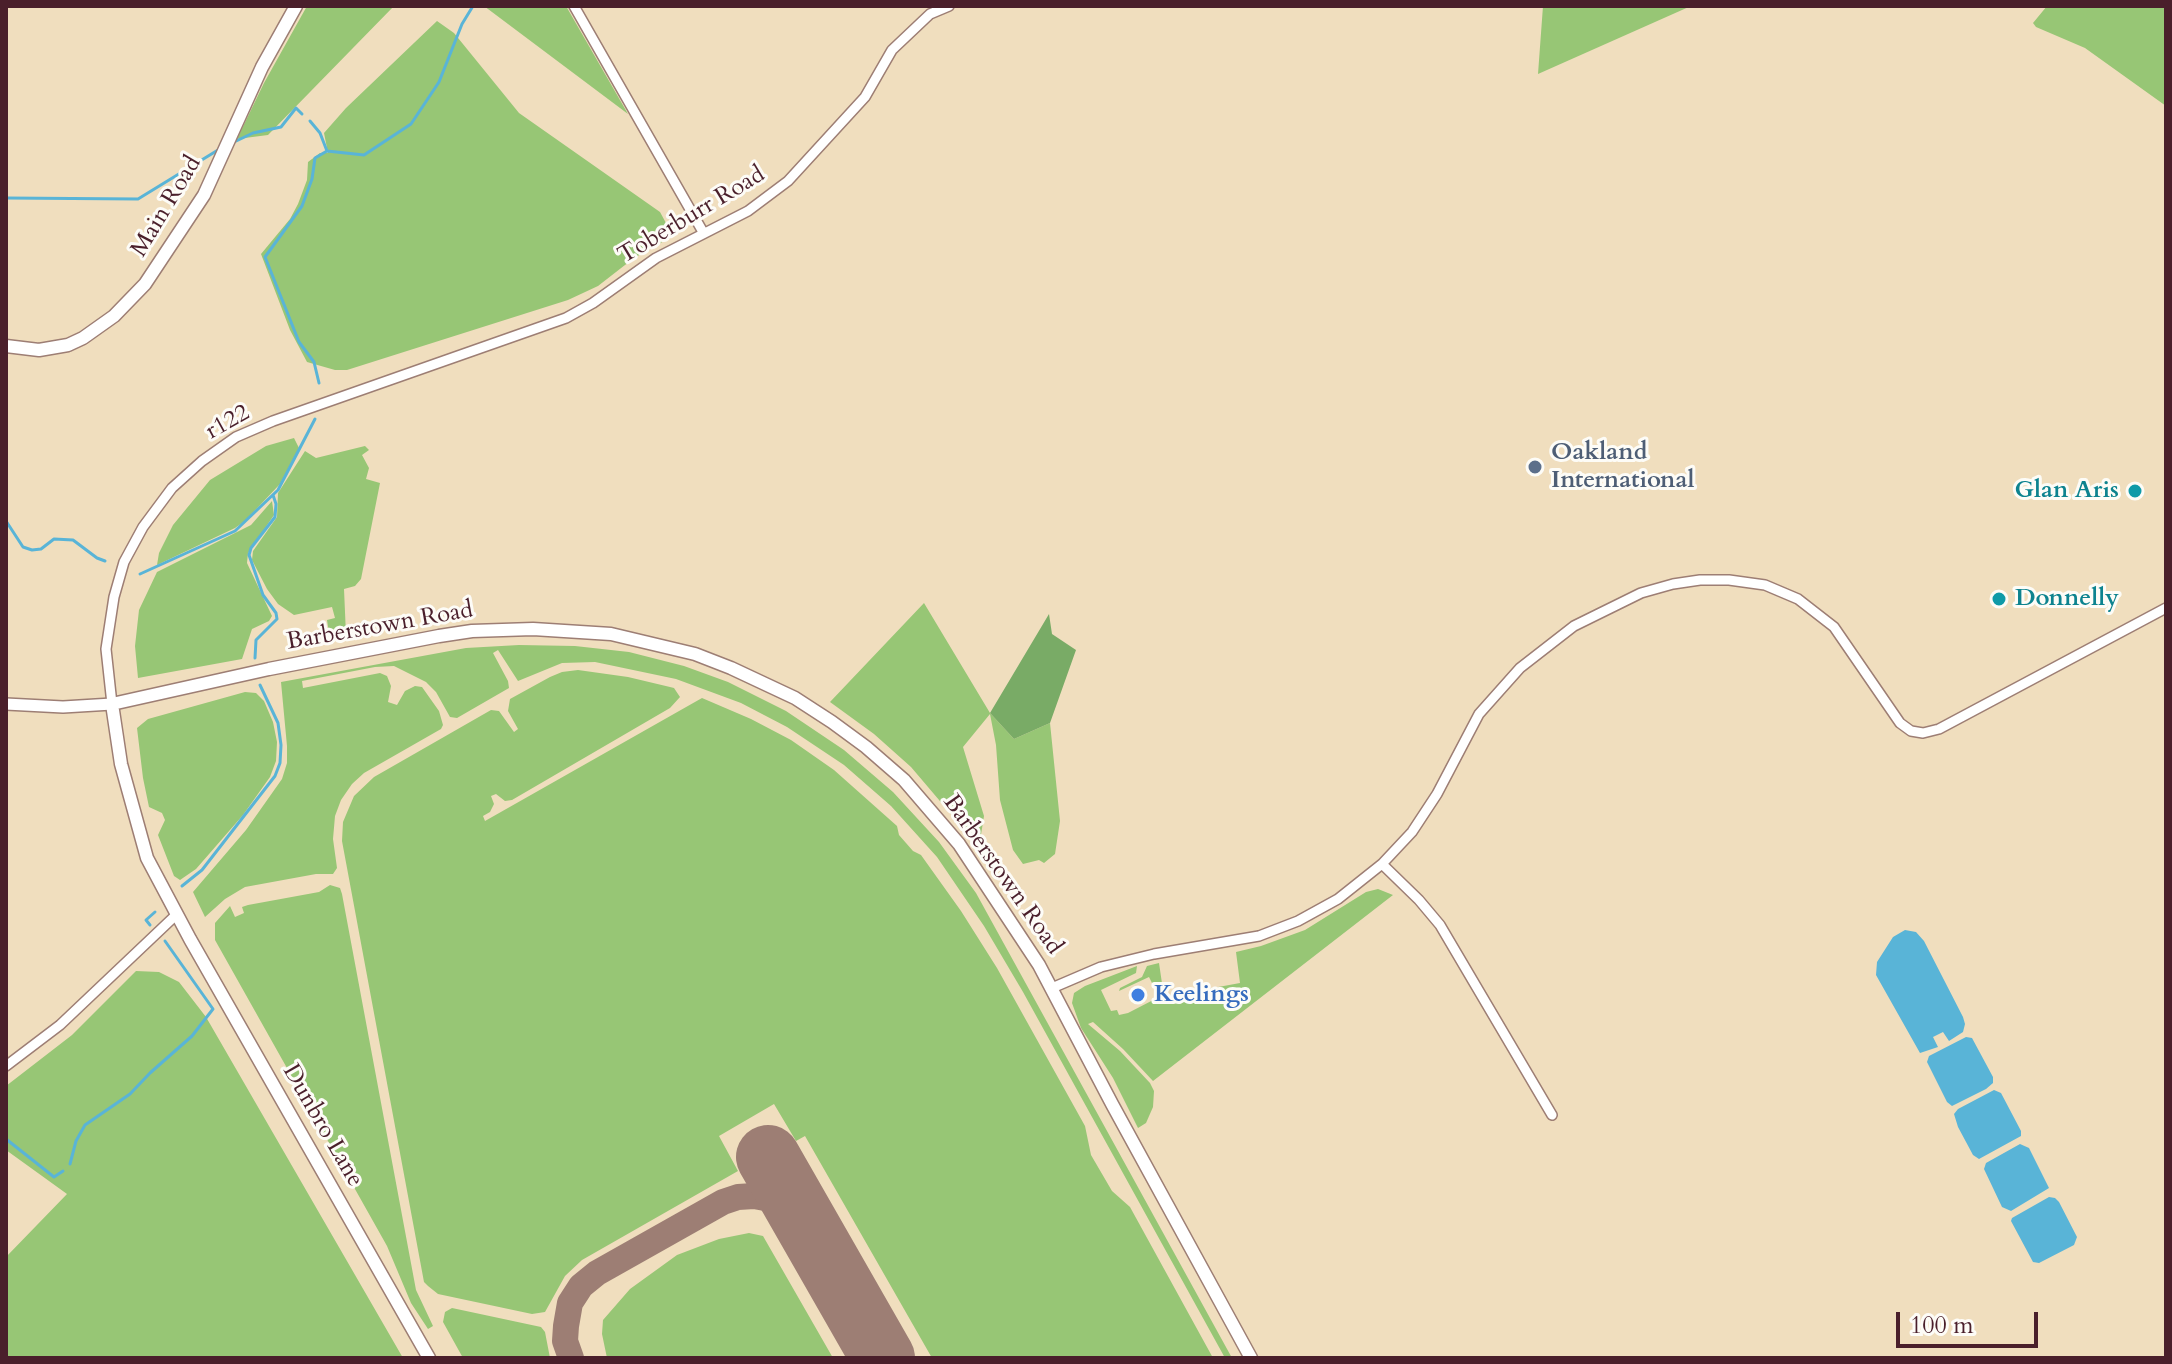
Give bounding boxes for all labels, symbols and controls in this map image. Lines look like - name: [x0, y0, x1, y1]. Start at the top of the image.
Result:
- street label: Main Road: [126, 151, 208, 263]
- street label: Toberburr Road: [614, 161, 770, 271]
- street label: r122: [201, 399, 255, 447]
- place label: Oakland International: [1551, 439, 1694, 495]
- marker: Oakland International: [1526, 458, 1544, 476]
- place label: Glan Aris: [2014, 477, 2119, 505]
- marker: Glan Aris: [2126, 482, 2144, 500]
- place label: Donnelly: [2015, 585, 2119, 613]
- marker: Donnelly: [1990, 590, 2008, 608]
- street label: Barberstown Road: [285, 596, 475, 658]
- street label: Barberstown Road: [936, 789, 1068, 961]
- place label: Keelings: [1154, 981, 1249, 1009]
- marker: Keelings: [1129, 986, 1147, 1004]
- street label: Dunbro Lane: [275, 1060, 369, 1192]
- scale bar: [1900, 1296, 2042, 1346]
- text: 100 m: [1910, 1309, 1974, 1342]

